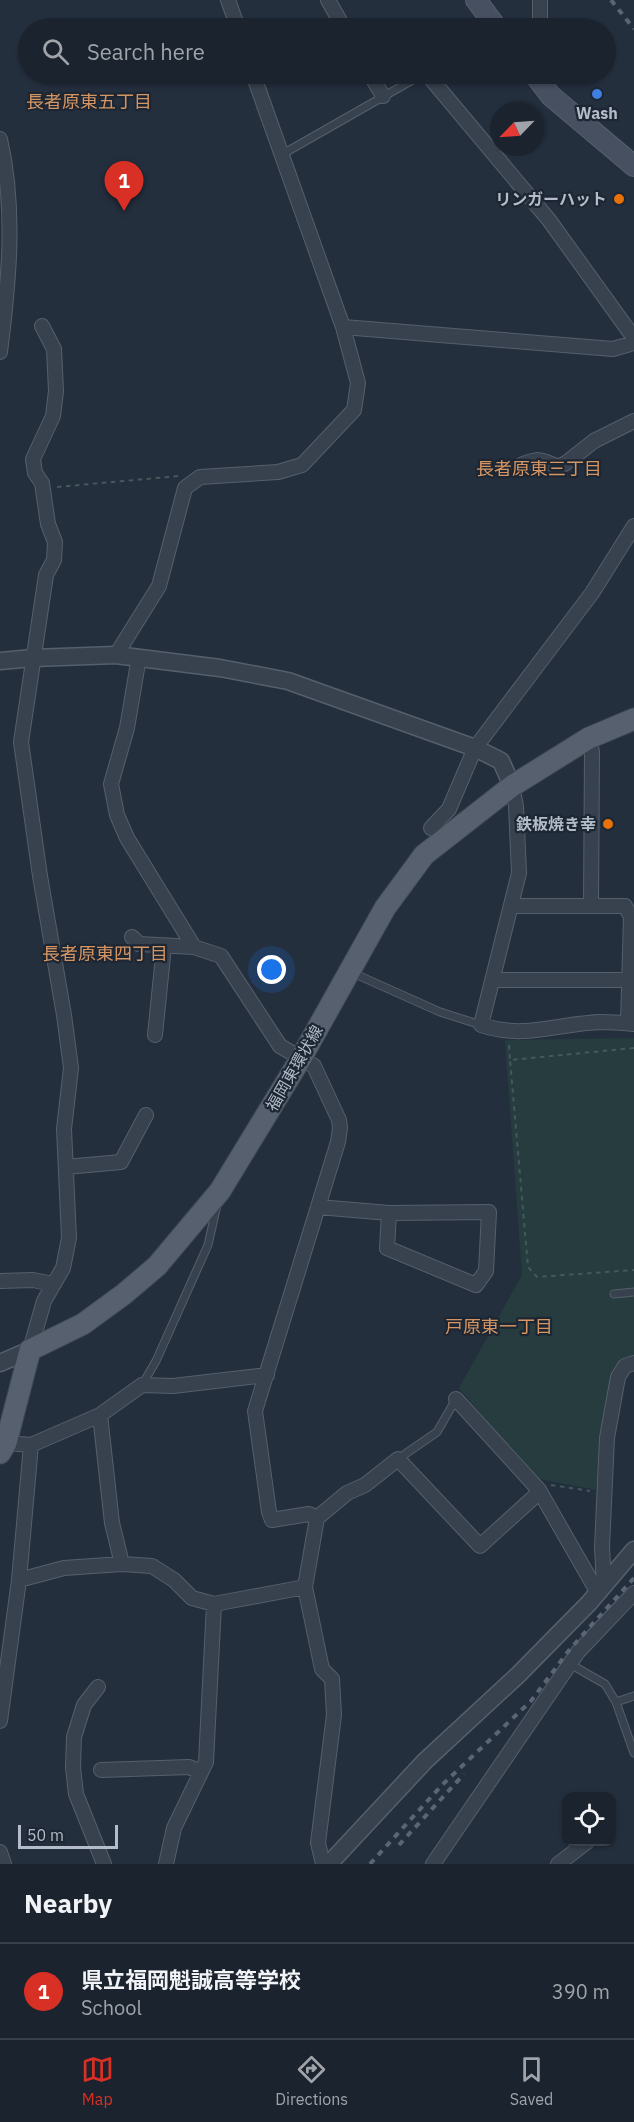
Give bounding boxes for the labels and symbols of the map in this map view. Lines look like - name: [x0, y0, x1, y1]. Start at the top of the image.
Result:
- marker: Wash: [590, 87, 604, 101]
- district label: 長者原東五丁目: [26, 90, 152, 113]
- north arrow: [490, 102, 544, 156]
- place label: Wash: [576, 103, 618, 123]
- pin: 1: [104, 162, 144, 211]
- place label: リンガーハット: [495, 189, 607, 209]
- marker: リンガーハット: [612, 192, 626, 206]
- district label: 長者原東三丁目: [476, 457, 602, 480]
- place label: 鉄板焼き幸: [516, 814, 596, 834]
- marker: 鉄板焼き幸: [601, 817, 615, 831]
- district label: 長者原東四丁目: [42, 942, 168, 965]
- your location: [257, 955, 286, 984]
- street label: 福岡東環状線: [261, 1021, 327, 1115]
- district label: 戸原東一丁目: [445, 1315, 553, 1338]
- scale bar: [18, 1822, 118, 1850]

